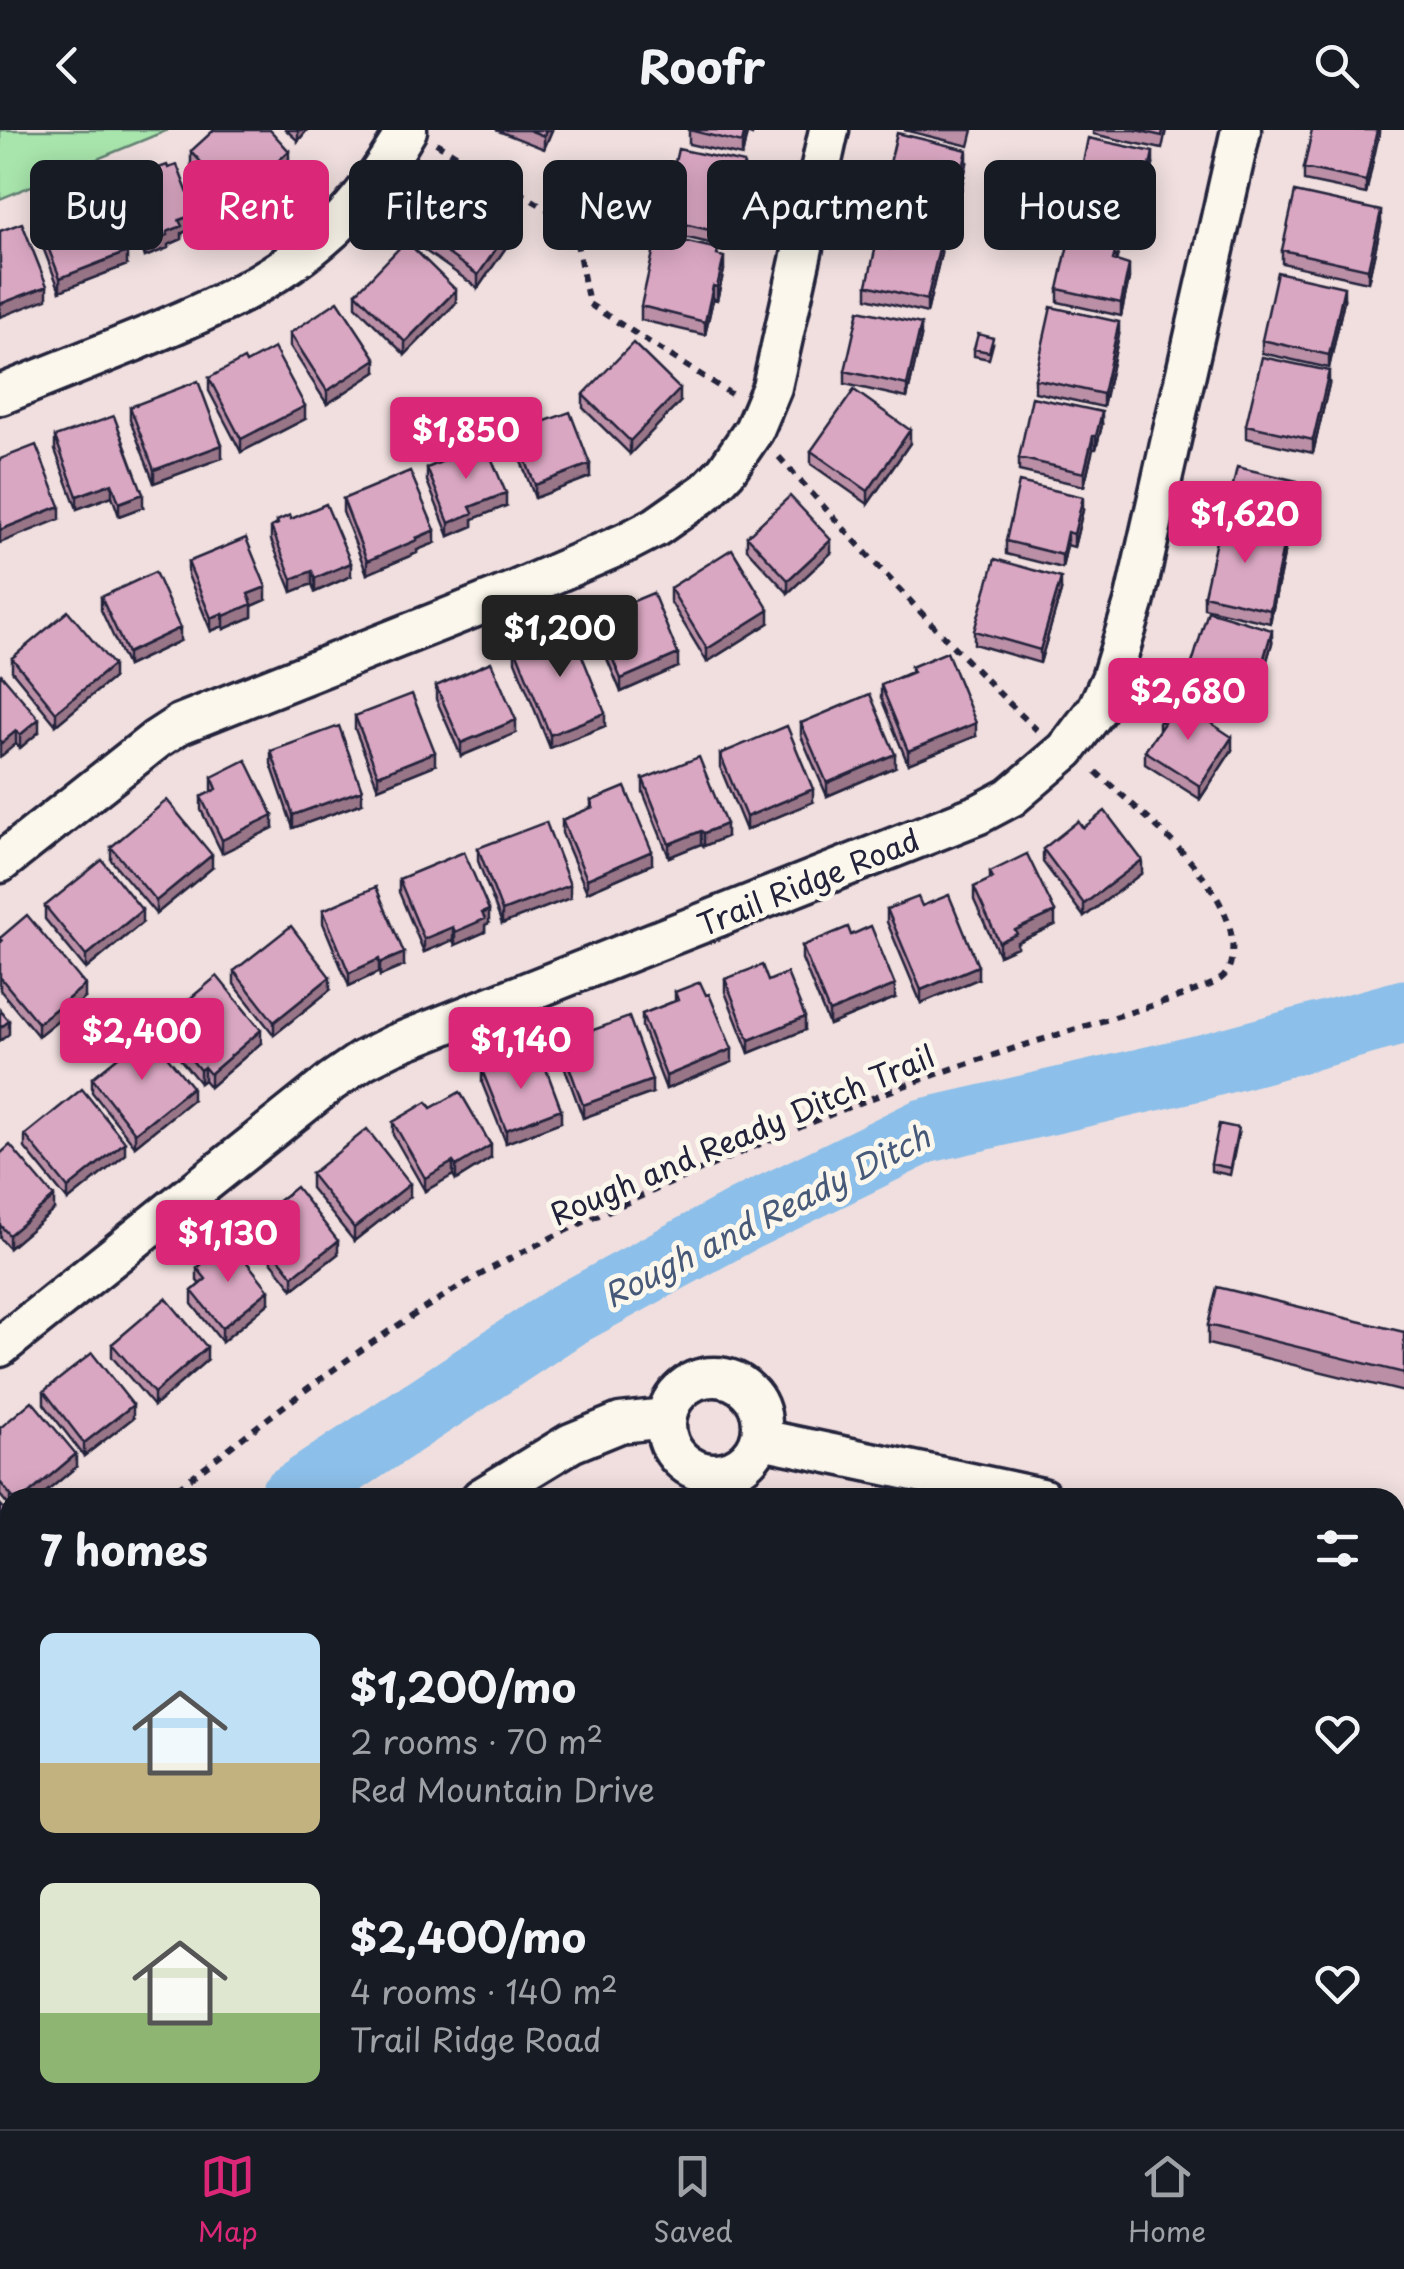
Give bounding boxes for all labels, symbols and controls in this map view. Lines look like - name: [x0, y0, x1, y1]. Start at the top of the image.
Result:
- text: Roofr: [639, 31, 765, 99]
- icon: back: [40, 38, 95, 93]
- icon: search: [1309, 38, 1364, 93]
- chip: Buy: [30, 160, 163, 250]
- chip: Rent: [183, 160, 329, 250]
- chip: Filters: [349, 160, 523, 250]
- chip: New: [543, 160, 687, 250]
- chip: Apartment: [707, 160, 964, 250]
- chip: House: [984, 160, 1156, 250]
- pin: $1,850: [385, 397, 547, 482]
- text: $1,850: [412, 405, 520, 453]
- pin: $1,620: [1164, 481, 1326, 566]
- text: $1,620: [1190, 489, 1300, 537]
- pin: $1,200: [479, 595, 641, 680]
- text: $1,200: [504, 603, 616, 651]
- pin: $2,680: [1107, 658, 1269, 743]
- text: $2,680: [1130, 666, 1246, 714]
- street label: Trail Ridge Road: [690, 816, 926, 946]
- pin: $2,400: [61, 998, 223, 1083]
- text: $2,400: [82, 1006, 202, 1054]
- pin: $1,140: [440, 1007, 602, 1092]
- text: $1,140: [471, 1015, 571, 1063]
- street label: Rough and Ready Ditch Trail: [543, 1036, 941, 1232]
- water label: Rough and Ready Ditch: [596, 1116, 936, 1314]
- pin: $1,130: [147, 1200, 309, 1285]
- text: $1,130: [178, 1208, 278, 1256]
- text: 7 homes: [40, 1517, 208, 1580]
- icon: filters: [1310, 1521, 1365, 1576]
- text: $1,200/mo: [350, 1654, 576, 1717]
- icon: home: [120, 1673, 240, 1793]
- icon: heart: [1310, 1706, 1365, 1761]
- text: 2 rooms · 70 m²: [350, 1717, 603, 1765]
- text: Red Mountain Drive: [350, 1765, 655, 1813]
- text: $2,400/mo: [350, 1904, 586, 1967]
- icon: home: [120, 1923, 240, 2043]
- icon: heart: [1310, 1956, 1365, 2011]
- text: 4 rooms · 140 m²: [350, 1967, 618, 2015]
- text: Trail Ridge Road: [350, 2015, 602, 2063]
- tab: Map: [198, 2149, 258, 2252]
- tab: Saved: [653, 2149, 733, 2252]
- tab: Home: [1128, 2149, 1206, 2252]

